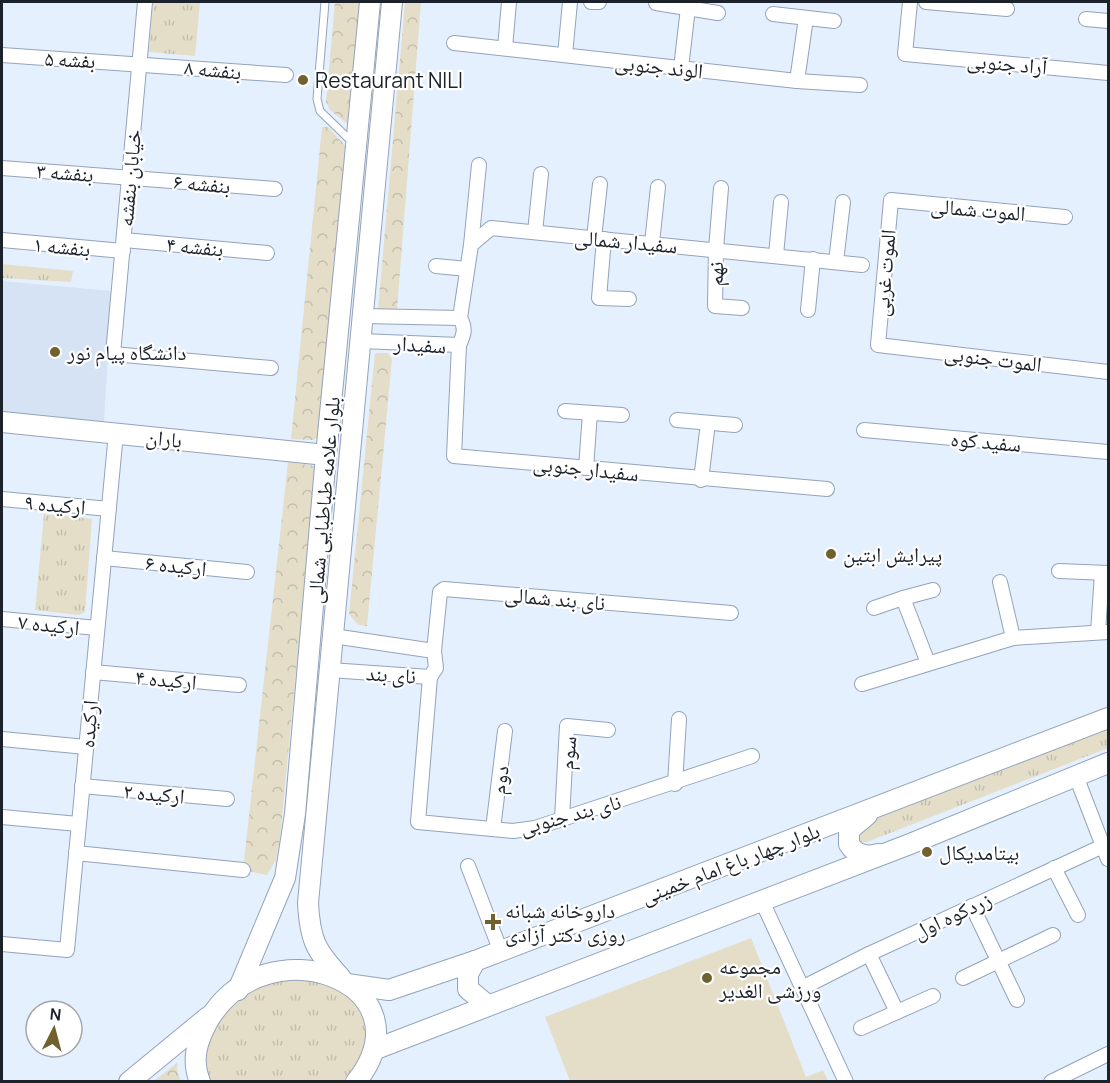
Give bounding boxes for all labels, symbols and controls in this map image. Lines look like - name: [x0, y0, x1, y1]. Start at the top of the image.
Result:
- street label: بفشه ۵: [44, 44, 96, 74]
- street label: آراد جنوبی: [966, 46, 1049, 81]
- street label: الوند جنوبی: [613, 47, 705, 85]
- street label: بنفشه ۸: [183, 53, 243, 85]
- place label: Restaurant NILI: [315, 66, 463, 94]
- marker: Restaurant NILI: [296, 73, 310, 87]
- street label: خیابان بنفشه: [111, 128, 147, 228]
- street label: بنفشه ۳: [36, 156, 94, 188]
- street label: بنفشه ۶: [172, 167, 232, 199]
- street label: الموت شمالی: [929, 191, 1027, 227]
- street label: سفیدار شمالی: [573, 223, 679, 259]
- street label: الموت غربی: [866, 228, 902, 318]
- street label: بنفشه ۱: [32, 230, 92, 262]
- street label: بنفشه ۴: [165, 230, 225, 262]
- street label: نهم: [701, 261, 730, 287]
- street label: سفیدار: [392, 329, 447, 359]
- place label: دانشگاه پیام نور: [66, 338, 186, 367]
- street label: الموت جنوبی: [943, 338, 1043, 378]
- marker: دانشگاه پیام نور: [48, 345, 62, 359]
- street label: بلوار علامه طباطبایی شمالی: [300, 395, 346, 605]
- street label: باران: [144, 422, 184, 454]
- street label: سفید کوه: [950, 424, 1022, 458]
- street label: سفیدار جنوبی: [532, 449, 640, 487]
- street label: ارکیده ۹: [23, 487, 87, 521]
- place label: پیرایش ابتین: [843, 540, 942, 568]
- marker: پیرایش ابتین: [824, 547, 838, 561]
- street label: ارکیده ۶: [144, 548, 208, 582]
- street label: نای بند شمالی: [503, 580, 607, 616]
- street label: ارکیده ۷: [17, 607, 81, 641]
- street label: نای بند: [365, 658, 417, 690]
- street label: ارکیده ۴: [134, 662, 198, 696]
- street label: ارکیده: [72, 699, 104, 749]
- street label: سوم: [552, 735, 583, 771]
- street label: دوم: [483, 764, 516, 796]
- street label: ارکیده ۲: [122, 776, 186, 810]
- street label: نای بند جنوبی: [516, 787, 624, 841]
- street label: بلوار چهار باغ امام خمینی: [637, 816, 824, 911]
- place label: بیتامدیکال: [939, 838, 1019, 866]
- marker: بیتامدیکال: [920, 845, 934, 859]
- street label: زردکوه اول: [908, 885, 996, 945]
- place label: داروخانه شبانه روزی دکتر آزادی: [505, 896, 626, 948]
- marker: داروخانه شبانه روزی دکتر آزادی: [486, 915, 500, 929]
- place label: مجموعه ورزشی الغدیر: [718, 952, 821, 1004]
- marker: مجموعه ورزشی الغدیر: [700, 971, 714, 985]
- north arrow: [24, 999, 84, 1059]
- text: N: [49, 1003, 62, 1026]

